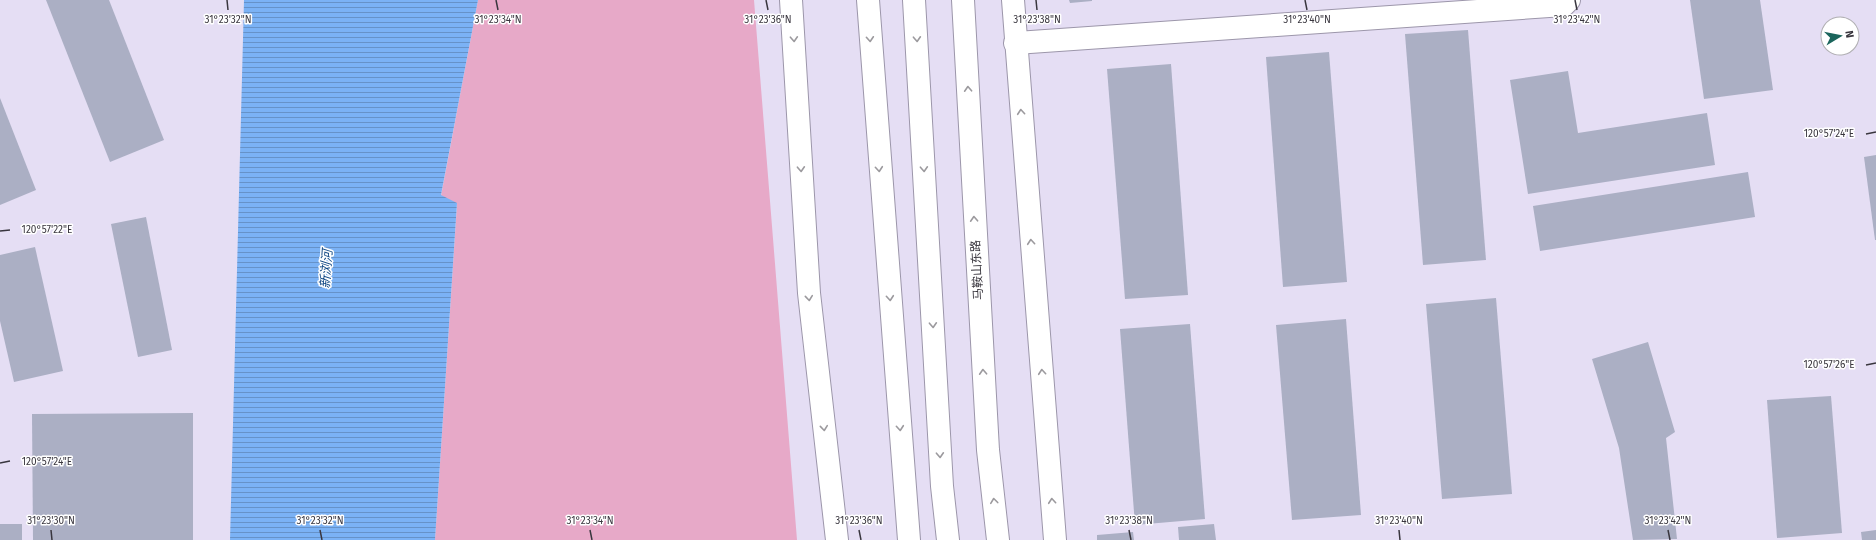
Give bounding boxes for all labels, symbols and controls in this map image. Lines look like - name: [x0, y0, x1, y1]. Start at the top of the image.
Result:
- text: 31°23'32"N: [204, 14, 252, 26]
- text: 31°23'34"N: [475, 14, 521, 26]
- text: 31°23'36"N: [744, 14, 792, 26]
- text: 31°23'38"N: [1013, 14, 1061, 26]
- text: 31°23'40"N: [1283, 14, 1331, 26]
- text: 31°23'42"N: [1554, 14, 1600, 26]
- north arrow: [1820, 16, 1860, 56]
- text: N: [1842, 30, 1856, 39]
- one-way arrow: [789, 36, 798, 42]
- one-way arrow: [866, 36, 875, 42]
- one-way arrow: [912, 36, 921, 42]
- one-way arrow: [963, 86, 972, 92]
- one-way arrow: [1016, 109, 1025, 115]
- text: 120°57'24"E: [1804, 128, 1854, 140]
- one-way arrow: [797, 166, 806, 172]
- one-way arrow: [875, 166, 884, 172]
- one-way arrow: [920, 166, 929, 172]
- one-way arrow: [970, 216, 979, 222]
- text: 120°57'22"E: [22, 224, 72, 236]
- one-way arrow: [1027, 239, 1036, 245]
- street label: 马鞍山东路: [968, 240, 986, 300]
- water label: 新浏河: [317, 246, 335, 289]
- one-way arrow: [805, 295, 814, 301]
- one-way arrow: [885, 295, 894, 301]
- one-way arrow: [929, 322, 938, 328]
- text: 120°57'26"E: [1804, 359, 1855, 371]
- one-way arrow: [979, 369, 988, 375]
- one-way arrow: [1037, 369, 1046, 375]
- one-way arrow: [819, 425, 828, 431]
- one-way arrow: [895, 425, 904, 431]
- one-way arrow: [936, 452, 945, 458]
- text: 120°57'24"E: [22, 456, 72, 468]
- one-way arrow: [990, 498, 999, 504]
- one-way arrow: [1048, 498, 1057, 504]
- text: 31°23'30"N: [27, 515, 75, 527]
- text: 31°23'32"N: [296, 515, 344, 527]
- text: 31°23'34"N: [567, 515, 613, 527]
- text: 31°23'36"N: [835, 515, 883, 527]
- text: 31°23'38"N: [1105, 515, 1153, 527]
- text: 31°23'40"N: [1375, 515, 1423, 527]
- text: 31°23'42"N: [1645, 515, 1691, 527]

